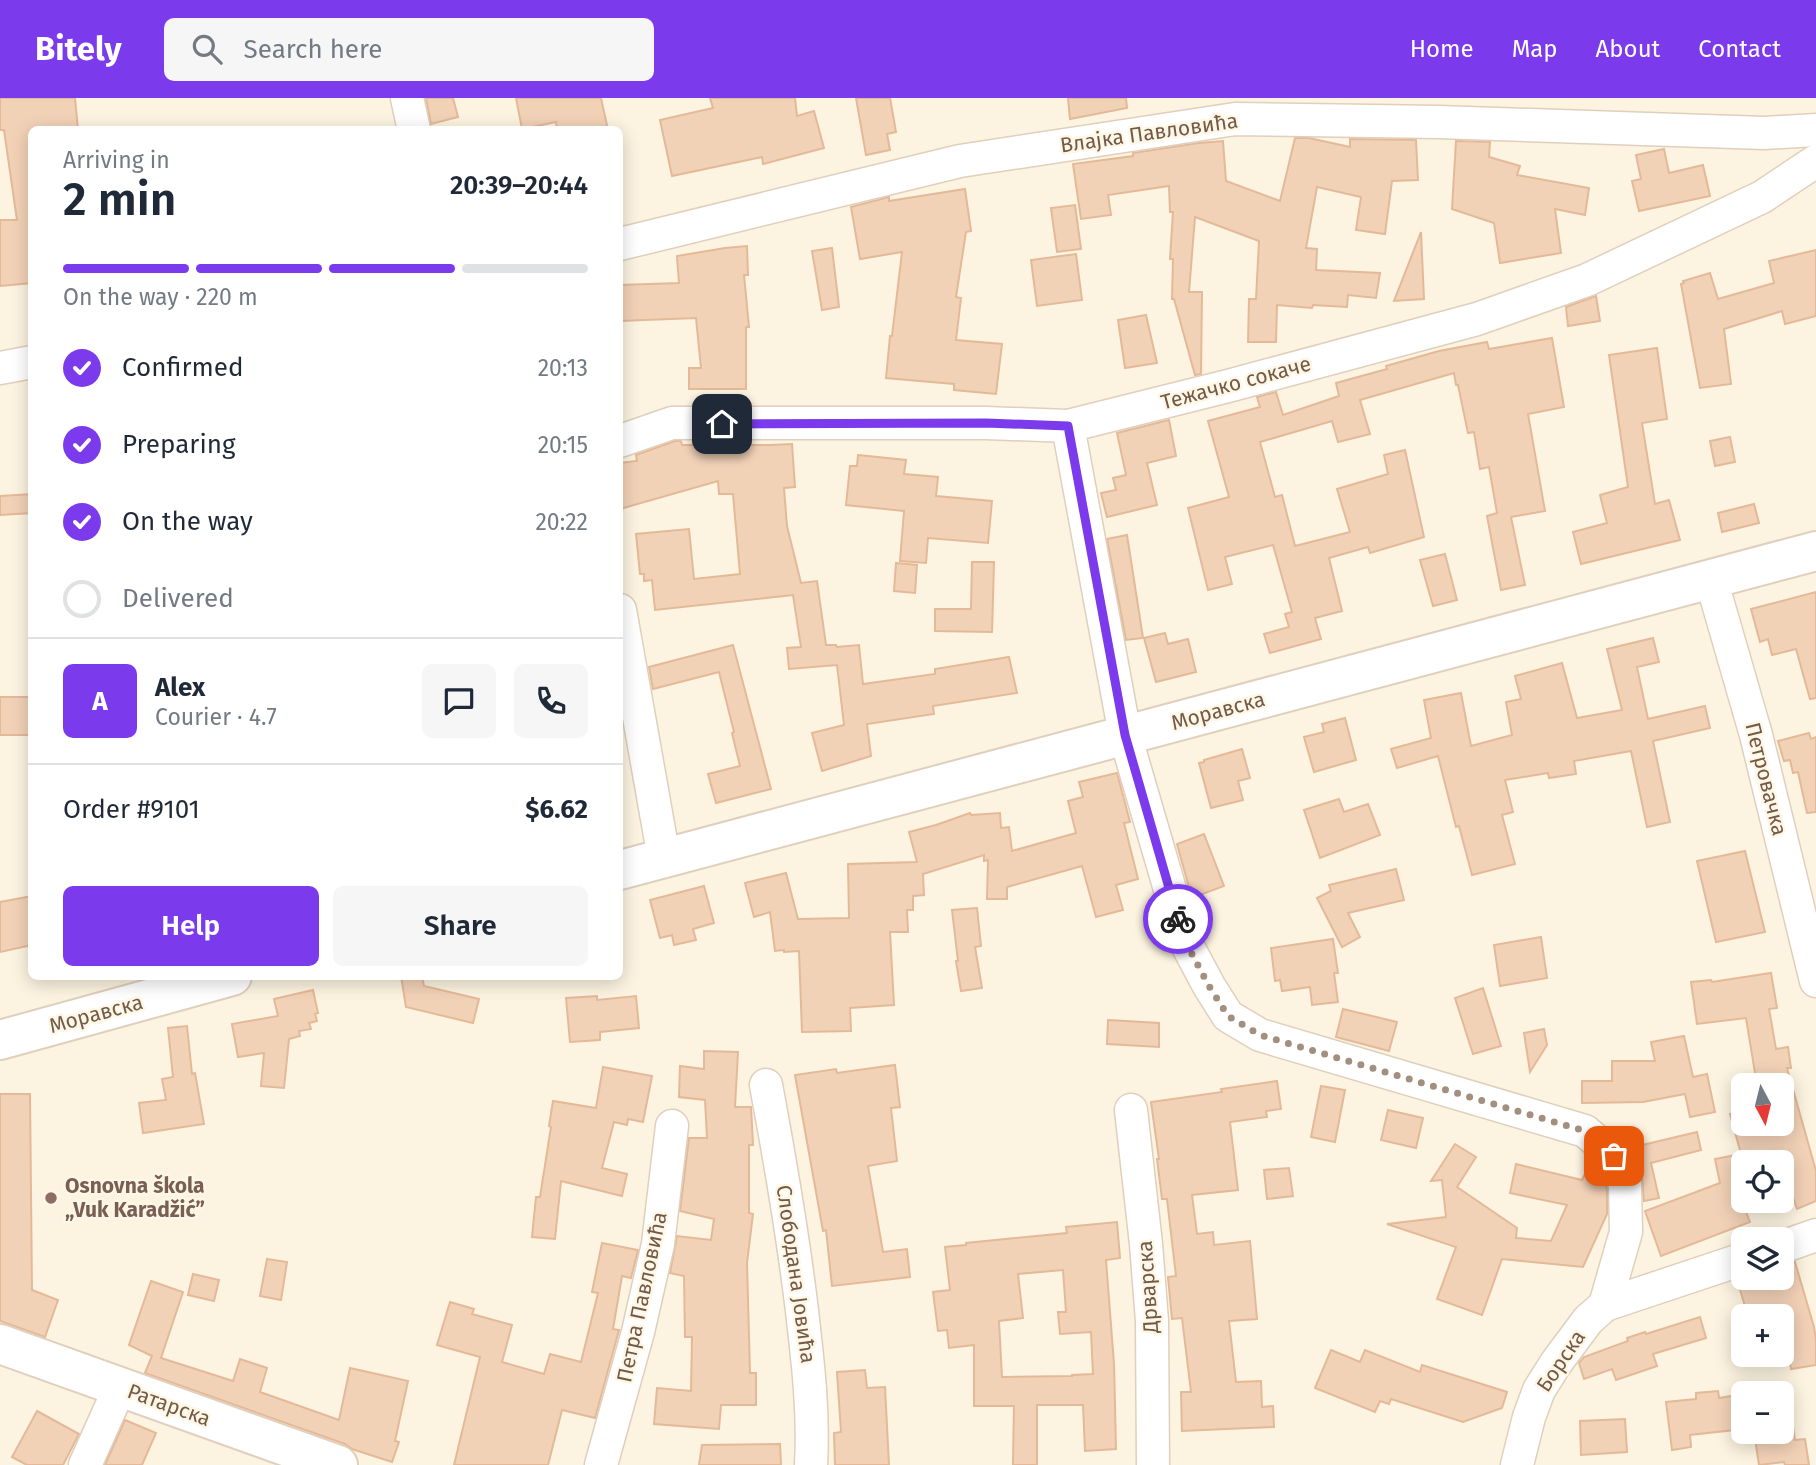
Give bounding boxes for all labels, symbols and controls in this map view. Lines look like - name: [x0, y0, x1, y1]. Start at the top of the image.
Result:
- search box: [164, 18, 654, 81]
- text: Bitely: [35, 29, 122, 69]
- icon: search: [188, 30, 226, 68]
- text: Search here: [244, 34, 382, 65]
- text: Home: [1410, 35, 1474, 63]
- text: Map: [1512, 35, 1558, 63]
- text: About: [1596, 35, 1660, 63]
- text: Contact: [1698, 35, 1781, 63]
- street label: Влајка Павловића: [1058, 108, 1240, 158]
- text: Arriving in: [63, 146, 170, 174]
- text: 20:39–20:44: [450, 170, 588, 201]
- text: 2 min: [63, 172, 176, 227]
- text: On the way · 220 m: [63, 283, 258, 311]
- icon: check: [63, 349, 101, 387]
- street label: Тежачко сокаче: [1158, 350, 1314, 416]
- text: Confirmed: [122, 352, 243, 383]
- text: 20:13: [538, 354, 588, 382]
- pin: [692, 394, 752, 454]
- icon: home: [703, 405, 741, 443]
- icon: check: [63, 426, 101, 464]
- text: Preparing: [122, 429, 235, 460]
- text: 20:15: [538, 431, 588, 459]
- icon: check: [63, 503, 101, 541]
- text: On the way: [122, 506, 253, 537]
- text: 20:22: [535, 508, 588, 536]
- text: Delivered: [122, 583, 234, 614]
- button: chat: [422, 664, 496, 738]
- button: phone: [514, 664, 588, 738]
- text: Alex: [155, 672, 205, 703]
- text: A: [92, 686, 108, 717]
- street label: Моравска: [1168, 686, 1268, 736]
- text: Courier · 4.7: [155, 703, 277, 731]
- street label: Петровачка: [1739, 720, 1793, 838]
- text: Order #9101: [63, 794, 200, 825]
- text: $6.62: [525, 794, 588, 825]
- courier: [1143, 884, 1213, 954]
- button: Help: [63, 886, 319, 966]
- button: Share: [333, 886, 588, 966]
- icon: bike: [1159, 900, 1197, 938]
- street label: Моравска: [46, 989, 146, 1039]
- north arrow: [1731, 1073, 1794, 1136]
- map controls: [1731, 1073, 1794, 1444]
- pin: [1584, 1126, 1644, 1186]
- icon: bag: [1595, 1137, 1633, 1175]
- button: locate: [1731, 1150, 1794, 1213]
- place label: Osnovna škola „Vuk Karadžić”: [65, 1173, 205, 1223]
- street label: Слободана Јовића: [771, 1183, 821, 1365]
- marker: Osnovna škola „Vuk Karadžić”: [43, 1190, 59, 1206]
- street label: Петра Павловића: [611, 1209, 673, 1385]
- button: layers: [1731, 1227, 1794, 1290]
- street label: Дрварска: [1132, 1240, 1164, 1335]
- button: +: [1731, 1304, 1794, 1367]
- street label: Борска: [1531, 1325, 1591, 1397]
- street label: Ратарска: [124, 1378, 214, 1432]
- button: −: [1731, 1381, 1794, 1444]

